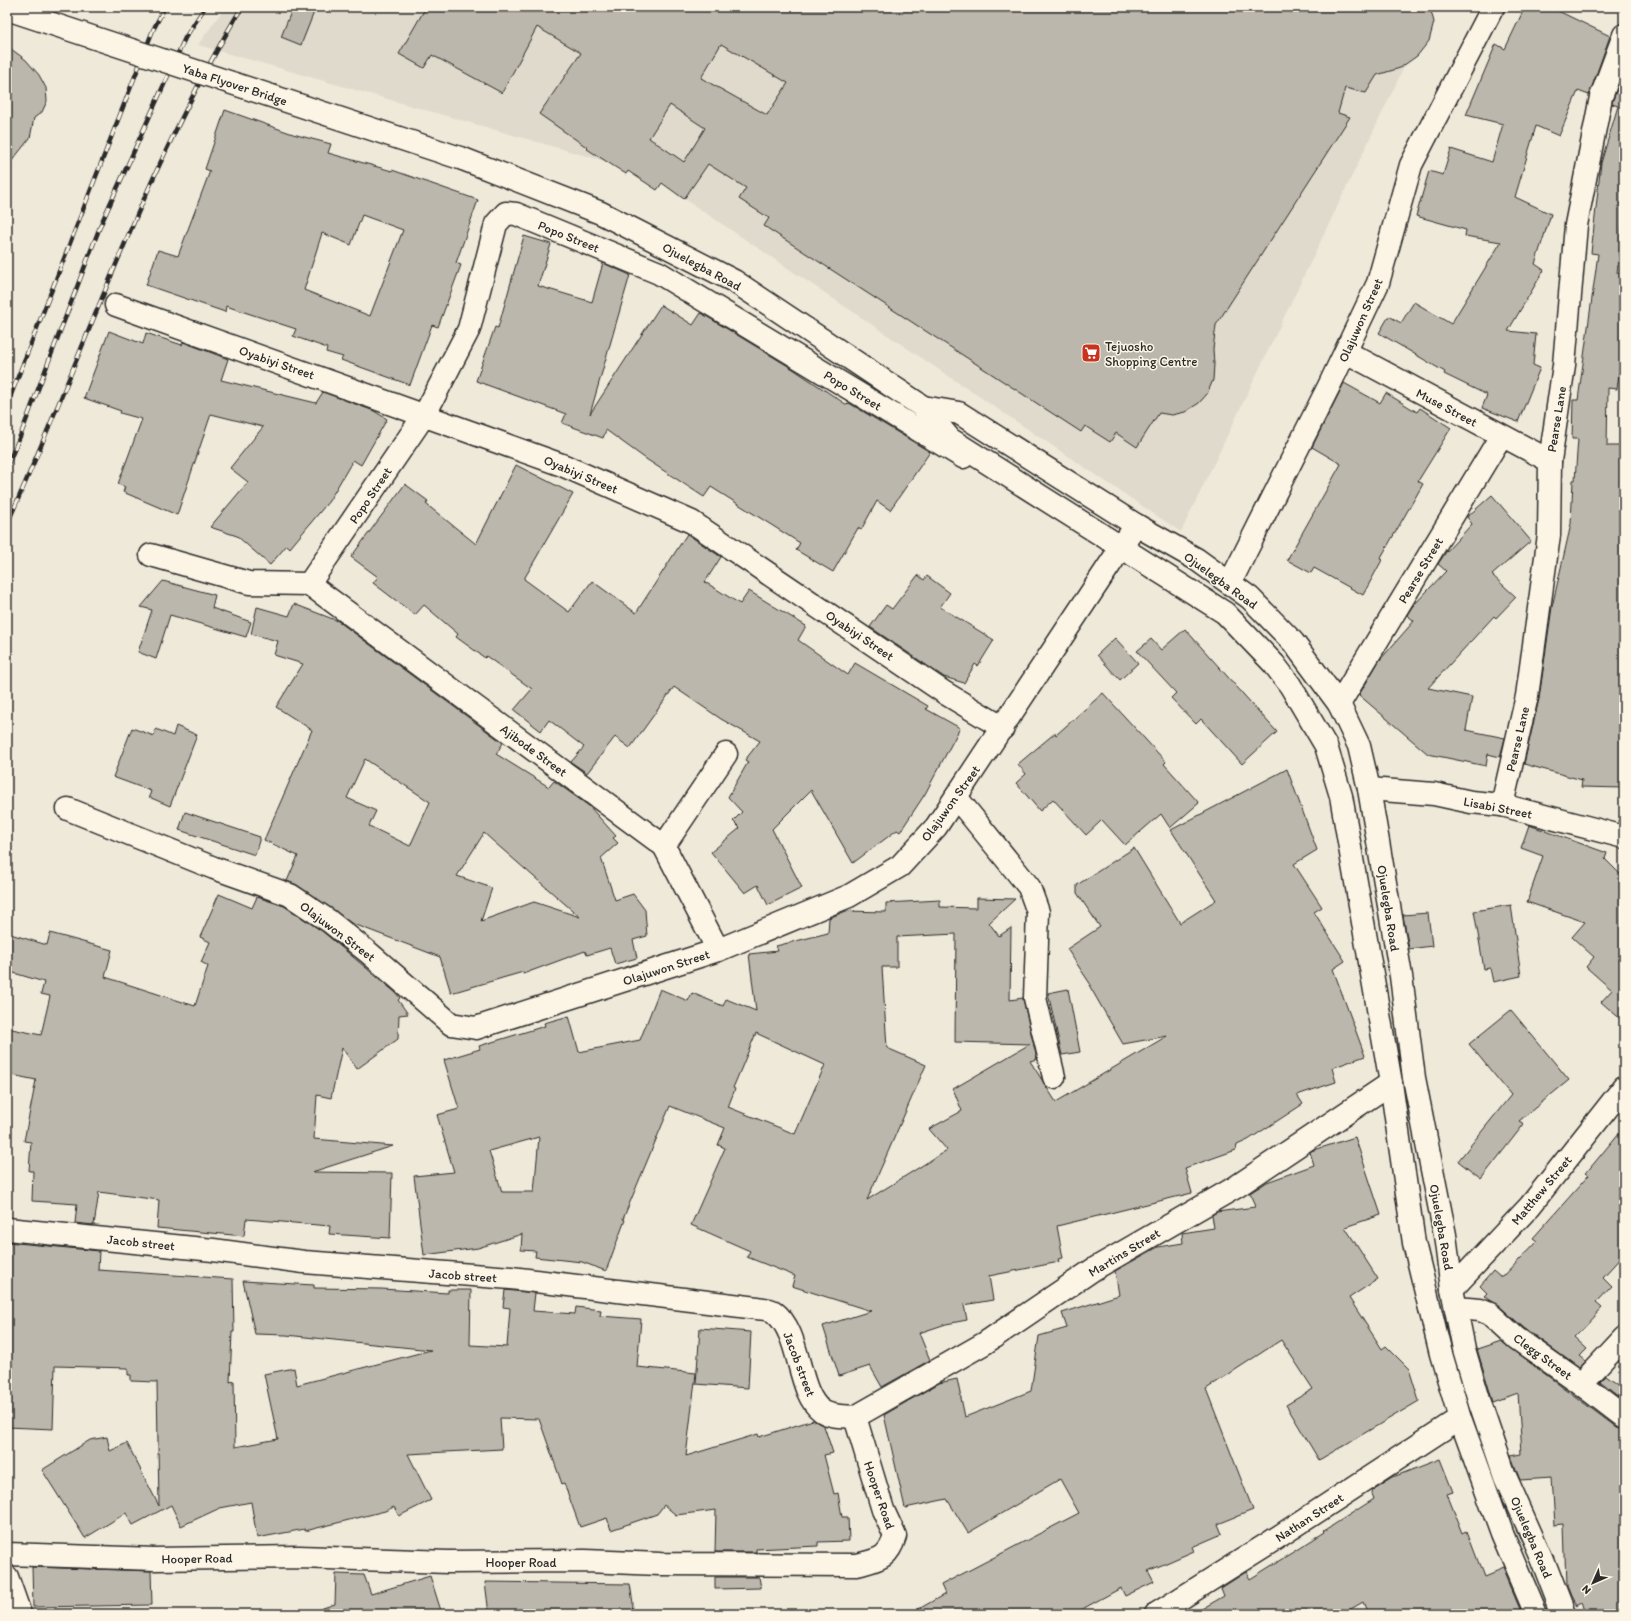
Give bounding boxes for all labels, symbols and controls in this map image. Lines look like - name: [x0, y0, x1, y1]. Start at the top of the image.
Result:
- street label: Yaba Flyover Bridge: [180, 60, 289, 109]
- street label: Popo Street: [536, 217, 602, 256]
- street label: Ojuelegba Road: [660, 239, 744, 294]
- street label: Olajuwon Street: [1335, 276, 1386, 365]
- place label: Tejuosho Shopping Centre: [1105, 339, 1197, 369]
- supermarket icon: Tejuosho Shopping Centre: [1080, 342, 1102, 364]
- street label: Oyabiyi Street: [237, 343, 317, 382]
- street label: Popo Street: [821, 367, 884, 414]
- street label: Muse Street: [1414, 385, 1480, 430]
- street label: Pearse Lane: [1544, 385, 1569, 453]
- street label: Oyabiyi Street: [542, 452, 620, 497]
- street label: Popo Street: [346, 464, 395, 526]
- street label: Pearse Street: [1395, 534, 1446, 606]
- street label: Ojuelegba Road: [1181, 549, 1260, 612]
- street label: Oyabiyi Street: [823, 607, 897, 664]
- street label: Pearse Lane: [1503, 705, 1532, 773]
- street label: Ajibode Street: [497, 721, 570, 780]
- street label: Olajuwon Street: [918, 762, 983, 844]
- street label: Lisabi Street: [1462, 793, 1534, 822]
- street label: Ojuelegba Road: [1374, 864, 1403, 952]
- street label: Olajuwon Street: [297, 898, 378, 965]
- street label: Olajuwon Street: [621, 946, 712, 989]
- street label: Matthew Street: [1508, 1153, 1575, 1228]
- street label: Ojuelegba Road: [1427, 1183, 1456, 1271]
- street label: Martins Street: [1086, 1225, 1163, 1280]
- street label: Jacob street: [106, 1231, 176, 1254]
- street label: Jacob street: [428, 1266, 498, 1285]
- street label: Jacob street: [780, 1330, 819, 1399]
- street label: Clegg Street: [1510, 1330, 1575, 1383]
- street label: Hooper Road: [861, 1459, 898, 1531]
- street label: Nathan Street: [1272, 1490, 1346, 1545]
- street label: Ojuelegba Road: [1508, 1494, 1556, 1580]
- street label: Hooper Road: [161, 1550, 233, 1567]
- street label: Hooper Road: [485, 1555, 557, 1570]
- north arrow: [1573, 1563, 1613, 1603]
- text: N: [1579, 1582, 1594, 1597]

